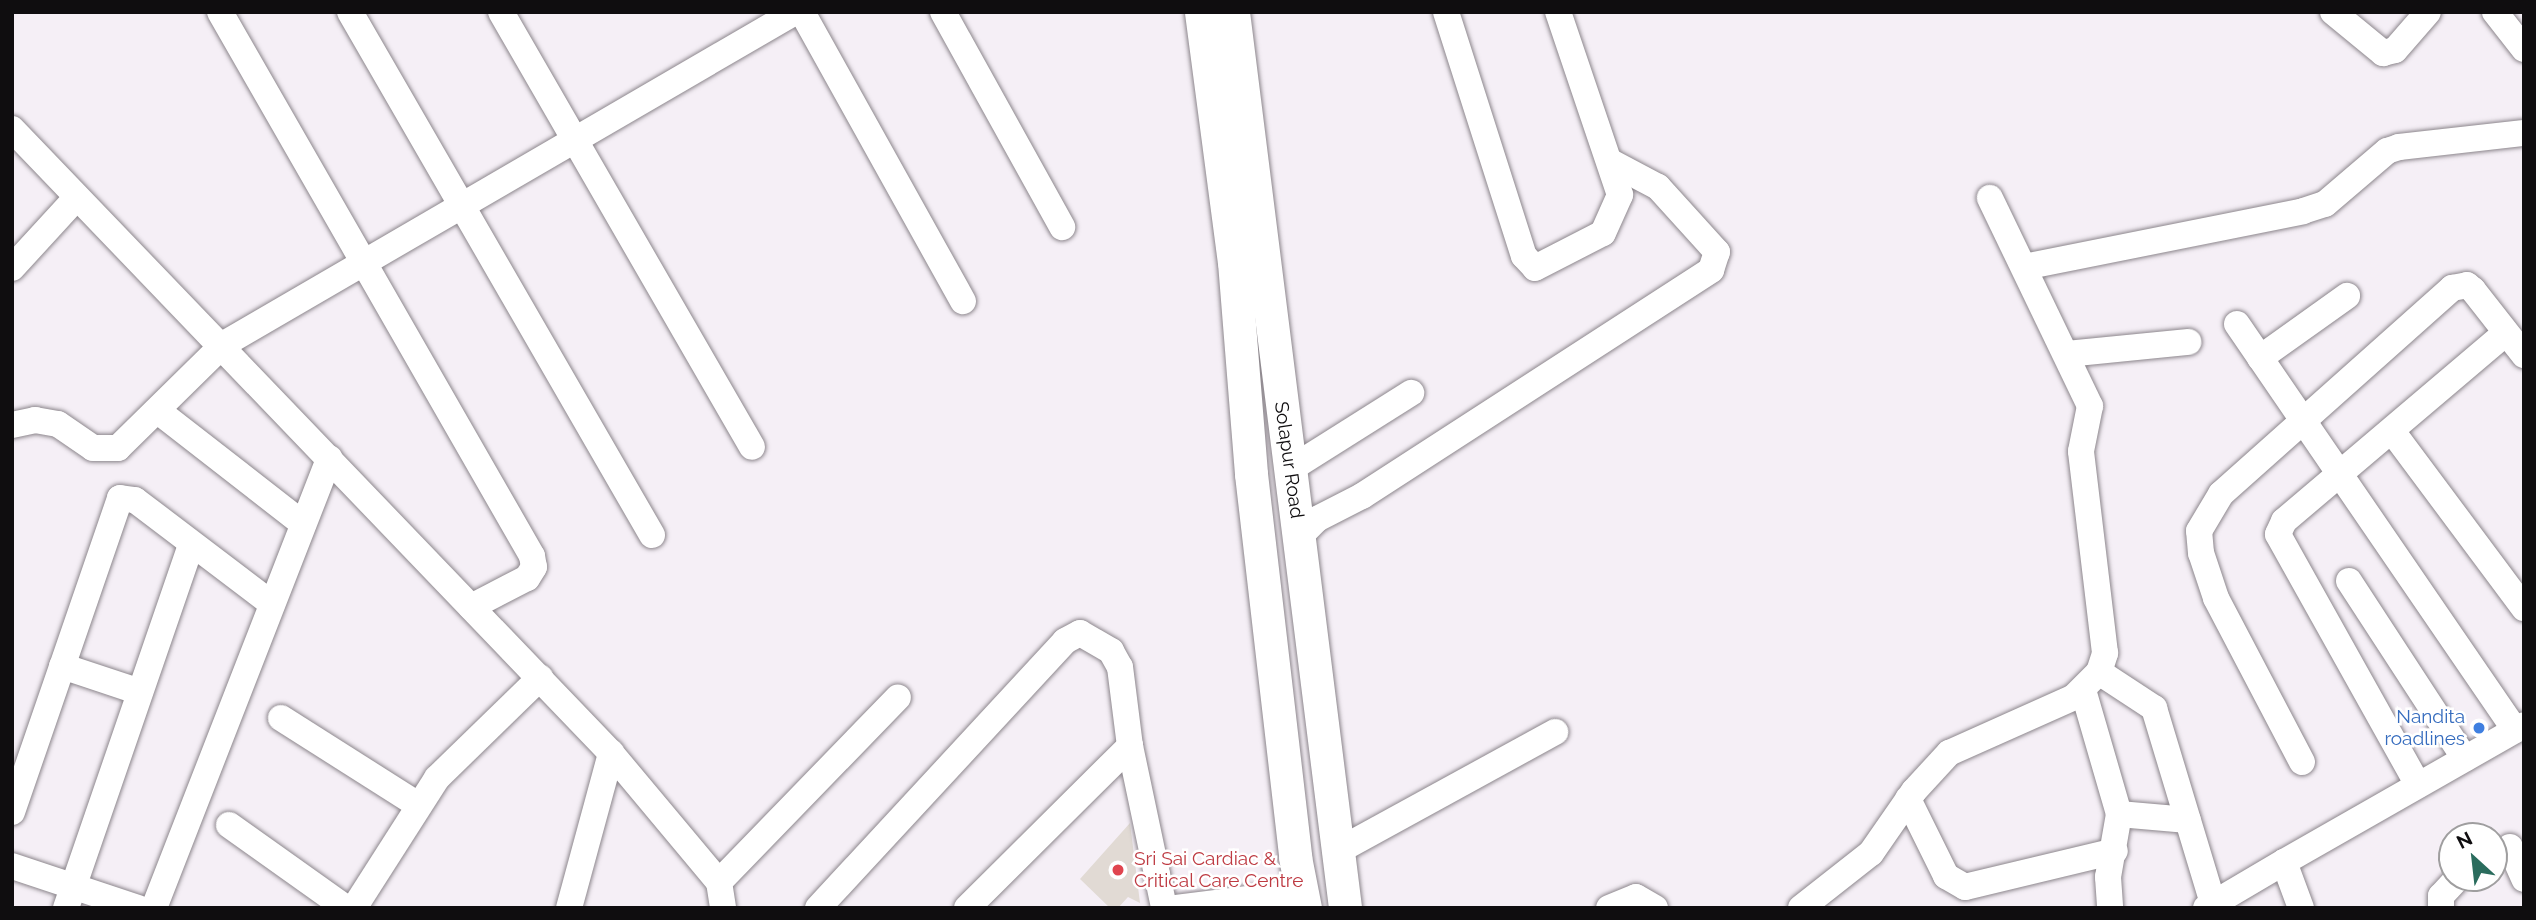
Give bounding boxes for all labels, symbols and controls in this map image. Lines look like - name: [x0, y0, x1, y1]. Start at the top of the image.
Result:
- street label: Solapur Road: [1269, 400, 1309, 520]
- place label: Nandita roadlines: [2384, 706, 2465, 750]
- marker: Nandita roadlines: [2471, 720, 2487, 736]
- north arrow: [2438, 822, 2508, 892]
- text: N: [2453, 827, 2476, 853]
- place label: Sri Sai Cardiac & Critical Care Centre: [1134, 848, 1304, 892]
- marker: Sri Sai Cardiac & Critical Care Centre: [1108, 860, 1128, 880]

